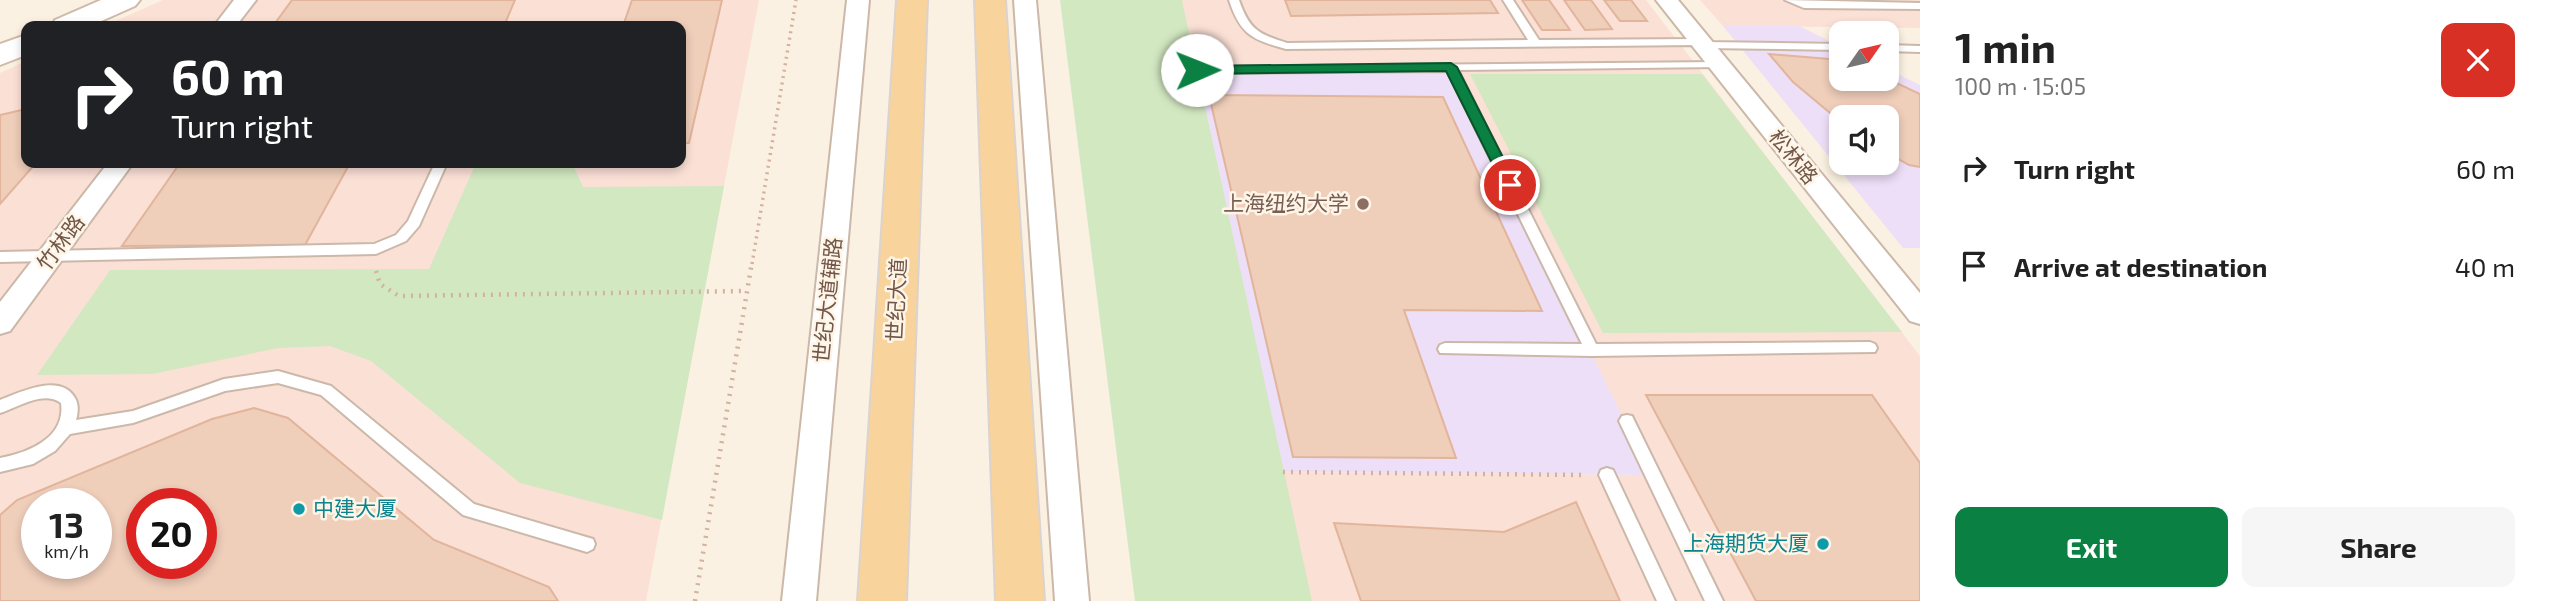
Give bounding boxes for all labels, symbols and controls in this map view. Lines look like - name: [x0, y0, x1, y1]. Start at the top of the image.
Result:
- north arrow: [1829, 21, 1899, 91]
- map controls: [1829, 21, 1899, 175]
- text: 1 min: [1955, 21, 2056, 71]
- button: close: [2441, 23, 2515, 97]
- position arrow: [1160, 33, 1234, 107]
- text: 60 m: [171, 46, 285, 105]
- icon: right: [56, 49, 147, 140]
- text: 100 m · 15:05: [1955, 72, 2086, 100]
- button: sound: [1829, 105, 1899, 175]
- text: Turn right: [171, 106, 313, 144]
- street label: 松林路: [1765, 124, 1824, 188]
- icon: right: [1955, 149, 1993, 187]
- text: Turn right: [2014, 153, 2135, 184]
- text: 60 m: [2456, 153, 2515, 184]
- pin: [1480, 155, 1540, 215]
- icon: arrive: [1491, 166, 1529, 204]
- place label: 上海纽约大学: [1223, 190, 1349, 215]
- marker: 上海纽约大学: [1355, 196, 1371, 212]
- street label: 竹林路: [31, 209, 89, 275]
- street label: 世纪大道辅路: [807, 236, 846, 364]
- icon: arrive: [1955, 247, 1993, 285]
- text: Arrive at destination: [2014, 251, 2267, 282]
- text: 40 m: [2455, 251, 2515, 282]
- street label: 世纪大道: [881, 257, 910, 343]
- speed limit sign: 20: [126, 488, 217, 579]
- place label: 中建大厦: [313, 495, 397, 520]
- marker: 中建大厦: [291, 501, 307, 517]
- text: 13: [49, 503, 84, 545]
- button: Exit: [1955, 507, 2228, 587]
- button: Share: [2242, 507, 2515, 587]
- place label: 上海期货大厦: [1683, 530, 1809, 555]
- marker: 上海期货大厦: [1815, 536, 1831, 552]
- text: km/h: [44, 540, 89, 562]

